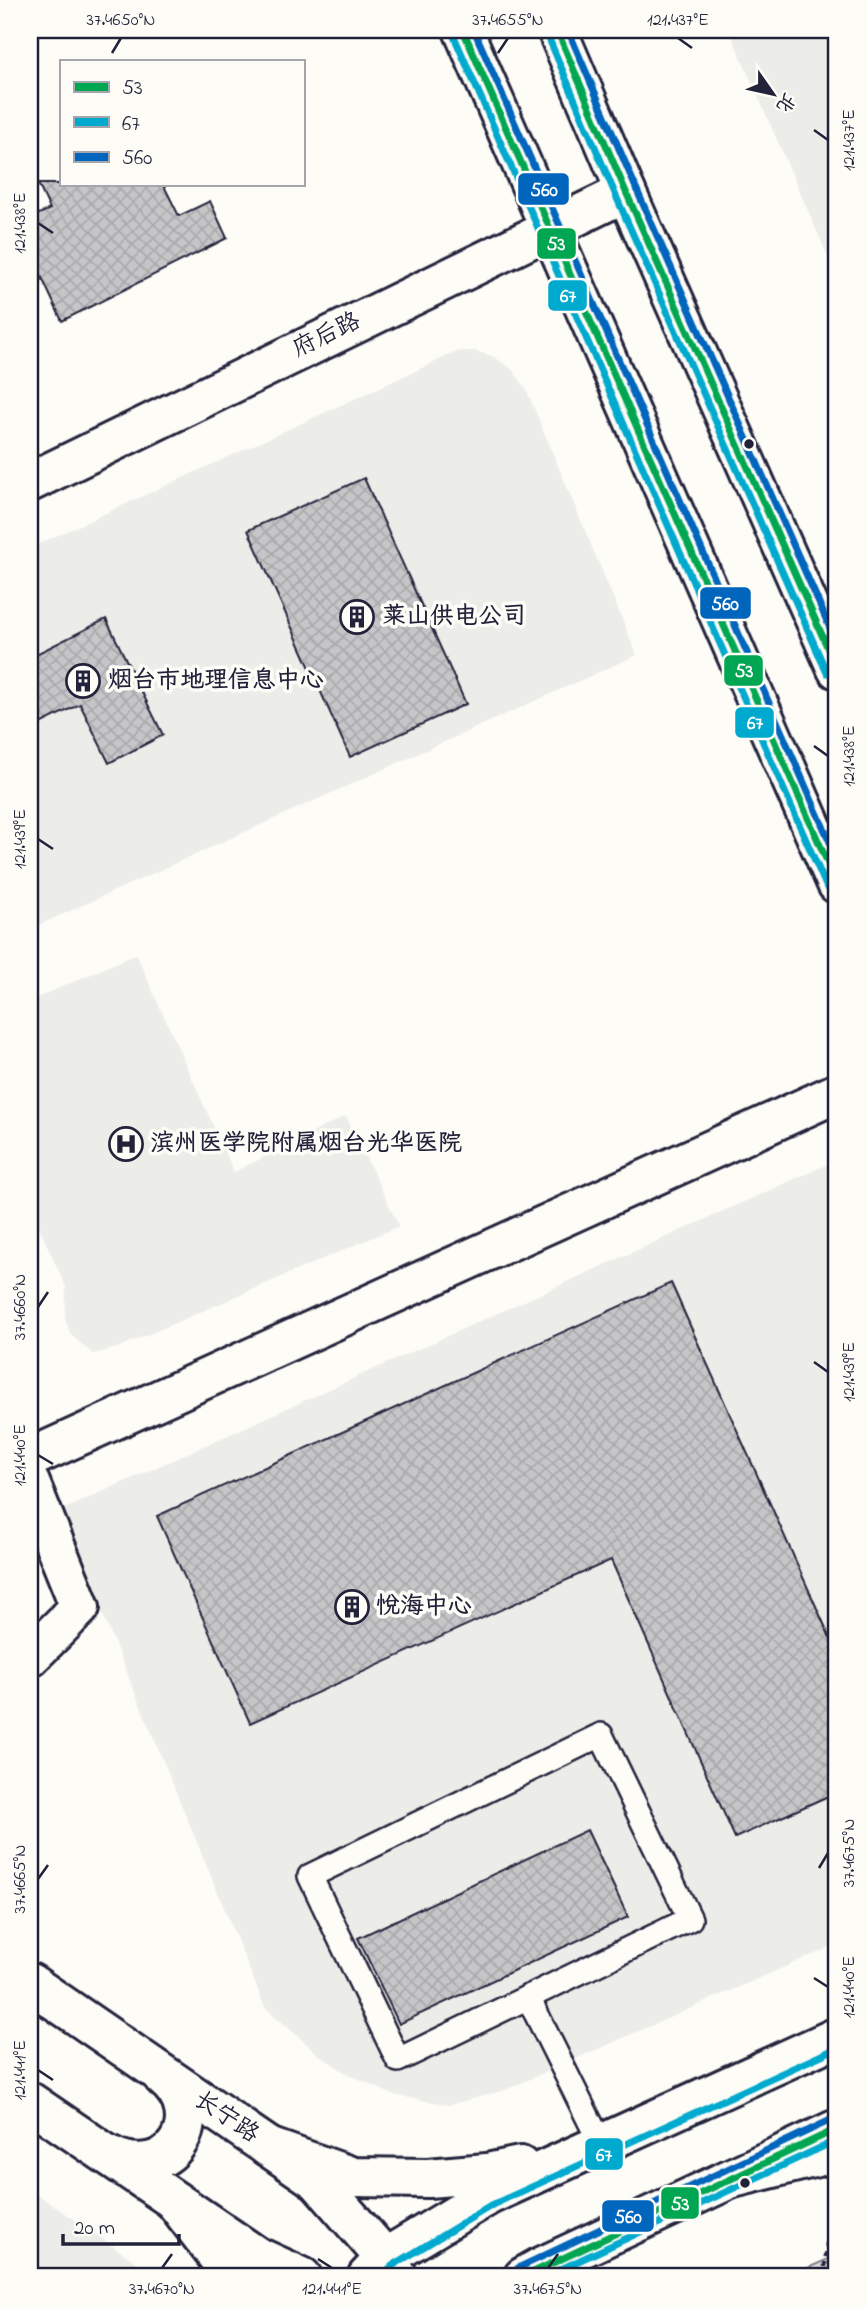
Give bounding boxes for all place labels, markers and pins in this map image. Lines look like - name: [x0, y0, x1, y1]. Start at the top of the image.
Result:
- unlabelled marker: [742, 437, 756, 451]
- building icon: 莱山供电公司: [338, 598, 376, 636]
- place label: 莱山供电公司: [382, 600, 526, 635]
- building icon: 烟台市地理信息中心: [64, 662, 102, 700]
- place label: 烟台市地理信息中心: [108, 664, 324, 699]
- hospital icon: 滨州医学院附属烟台光华医院: [107, 1125, 145, 1163]
- place label: 滨州医学院附属烟台光华医院: [150, 1127, 462, 1162]
- building icon: 悦海中心: [333, 1588, 371, 1626]
- place label: 悦海中心: [376, 1590, 472, 1625]
- unlabelled marker: [738, 2176, 752, 2190]

